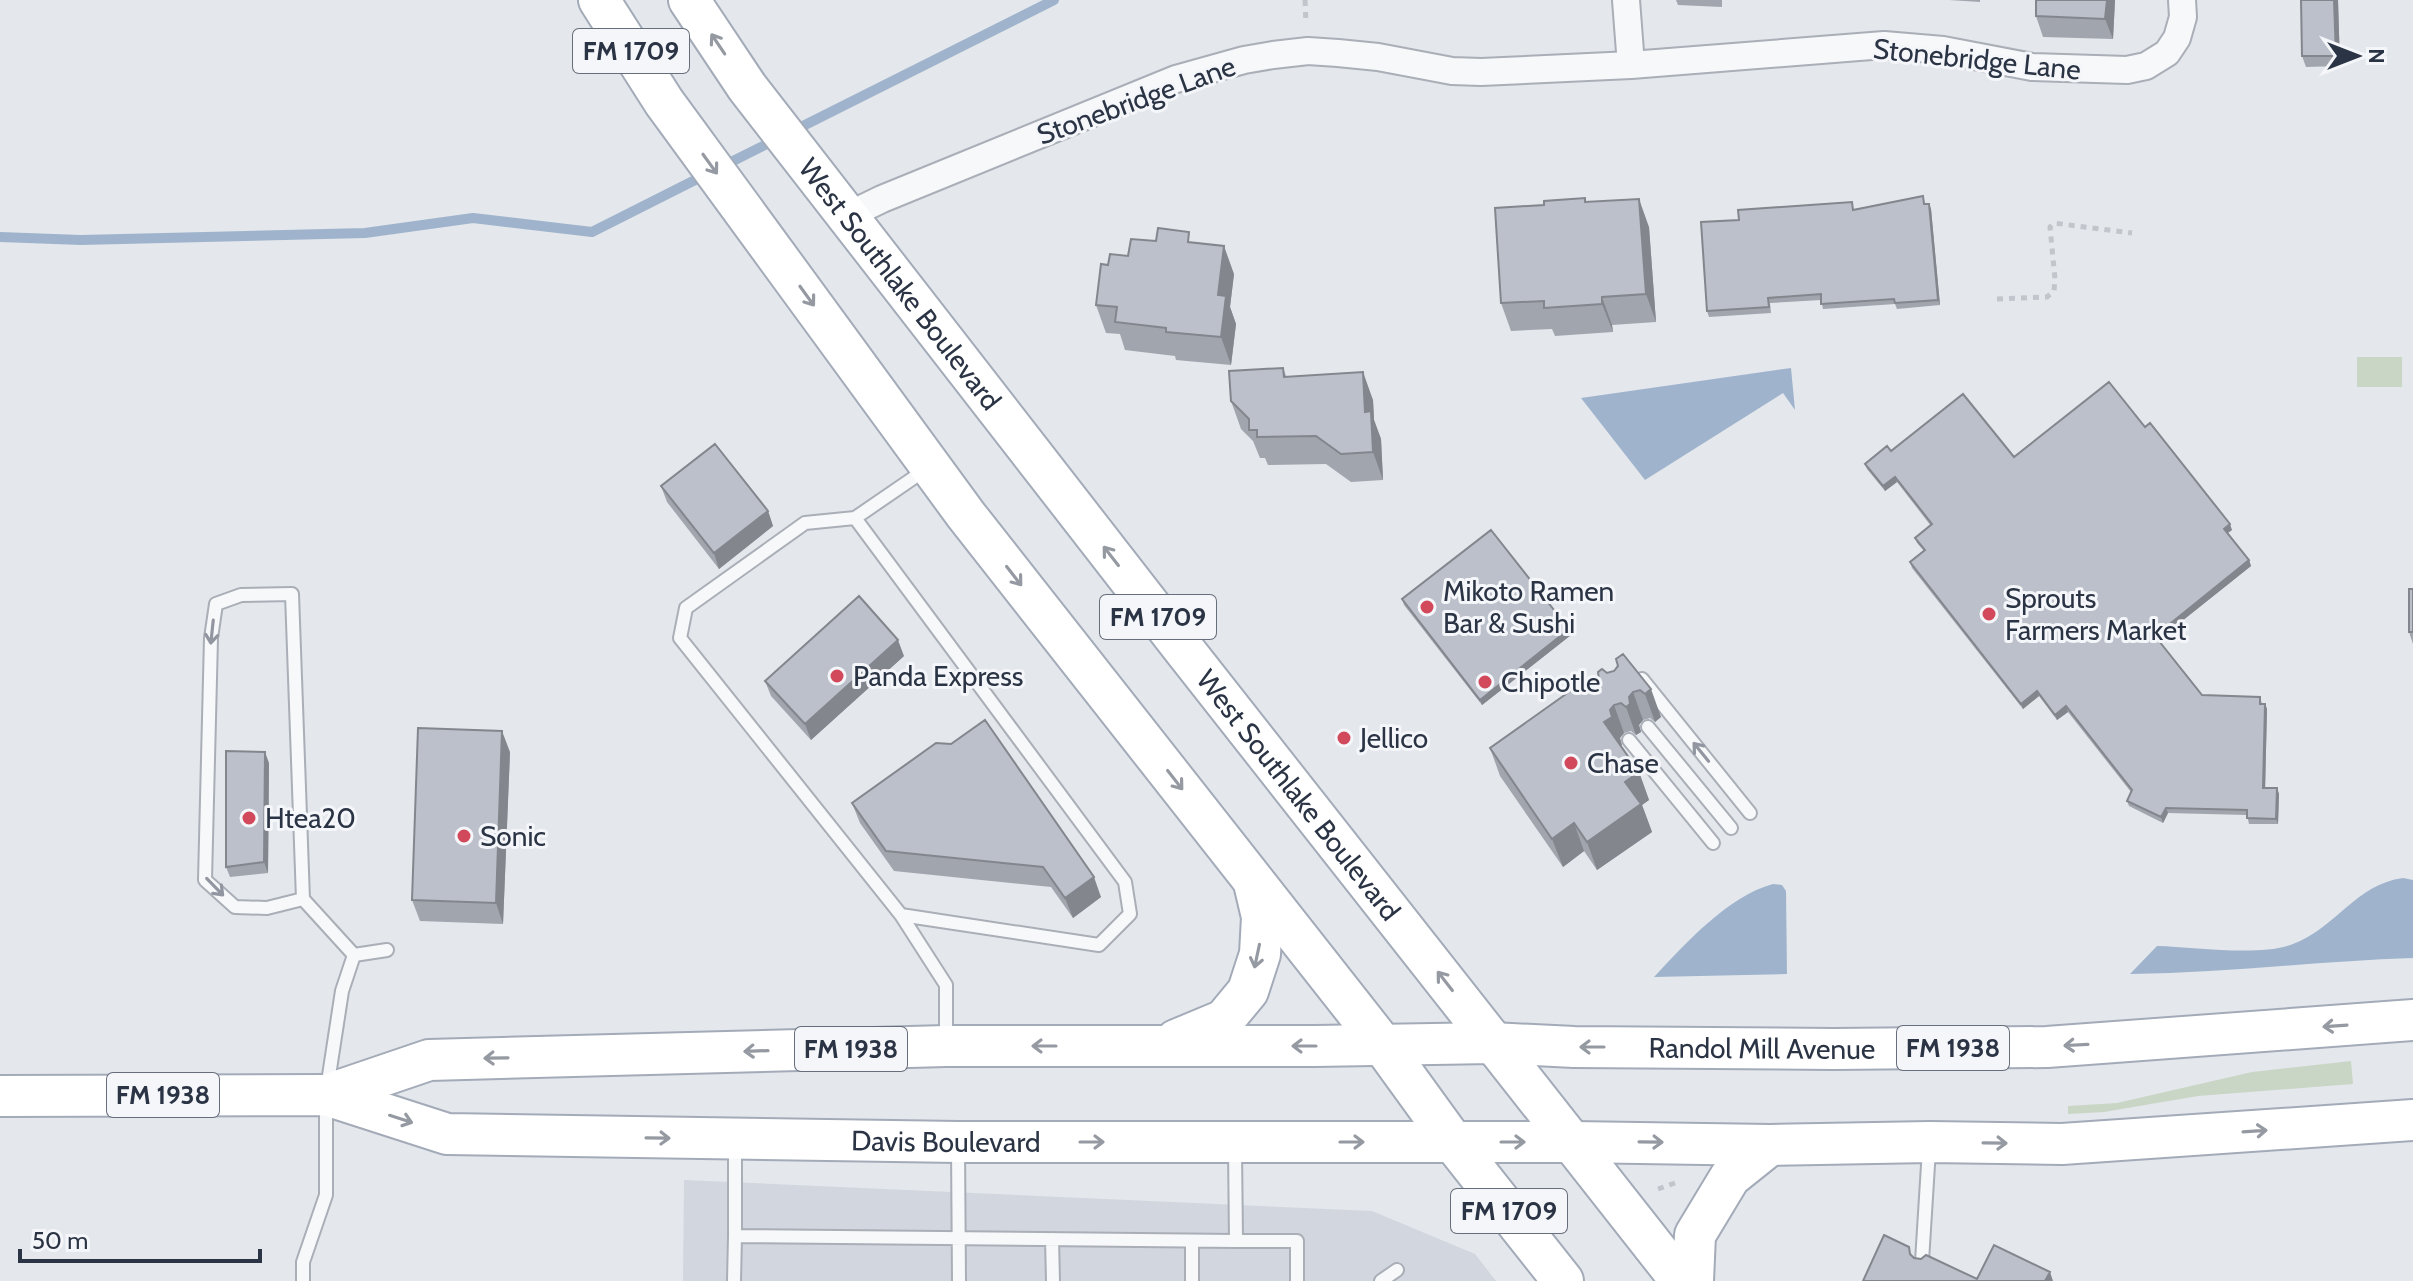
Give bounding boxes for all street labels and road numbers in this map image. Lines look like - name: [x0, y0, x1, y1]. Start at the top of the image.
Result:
- road number: FM 1709: [573, 29, 689, 73]
- street label: Stonebridge Lane: [1872, 31, 2082, 87]
- street label: Stonebridge Lane: [1032, 48, 1240, 152]
- street label: West Southlake Boulevard: [792, 151, 1008, 417]
- road number: FM 1709: [1100, 595, 1216, 639]
- street label: West Southlake Boulevard: [1189, 663, 1408, 927]
- road number: FM 1938: [1897, 1026, 2009, 1070]
- road number: FM 1938: [795, 1027, 907, 1071]
- street label: Randol Mill Avenue: [1649, 1031, 1875, 1066]
- road number: FM 1938: [107, 1073, 219, 1117]
- street label: Davis Boulevard: [851, 1123, 1040, 1159]
- road number: FM 1709: [1451, 1189, 1567, 1233]

